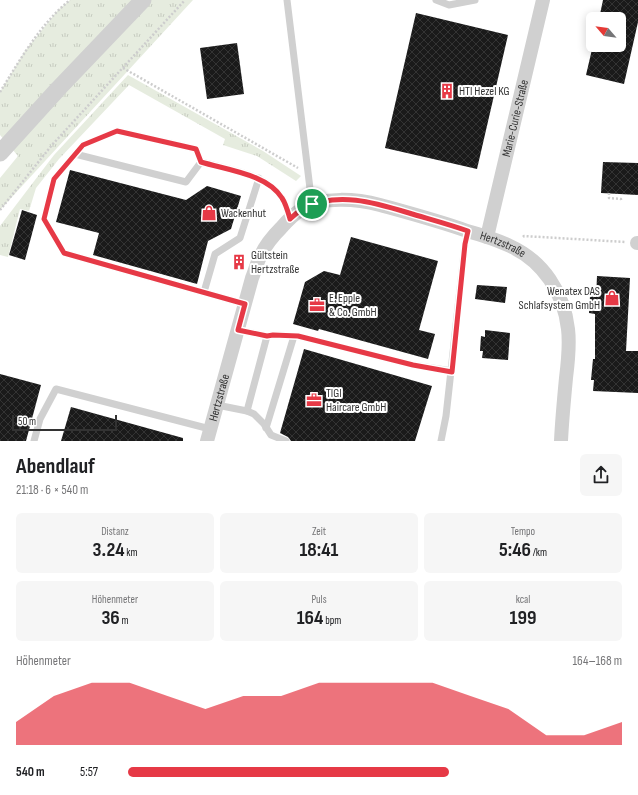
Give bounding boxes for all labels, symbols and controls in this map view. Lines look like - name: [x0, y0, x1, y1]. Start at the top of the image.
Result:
- north arrow: [586, 12, 626, 52]
- map controls: [586, 12, 626, 52]
- street label: Marie-Curie-Straße: [499, 78, 532, 159]
- building icon: HTI Hezel KG: [438, 82, 456, 100]
- place label: HTI Hezel KG: [459, 84, 510, 99]
- pin: [295, 187, 329, 221]
- icon: arrive: [301, 193, 323, 215]
- shop icon: Wackenhut: [200, 204, 218, 222]
- place label: Wackenhut: [221, 206, 266, 221]
- street label: Hertzstraße: [478, 228, 529, 261]
- place label: Gültstein Hertzstraße: [251, 248, 299, 277]
- building icon: Gültstein Hertzstraße: [230, 253, 248, 271]
- place label: Wenatex DAS Schlafsystem GmbH: [519, 284, 600, 313]
- shop icon: Wenatex DAS Schlafsystem GmbH: [603, 289, 621, 307]
- place label: E. Epple & Co. GmbH: [329, 291, 377, 320]
- office icon: E. Epple & Co. GmbH: [308, 296, 326, 314]
- street label: Hertzstraße: [206, 372, 233, 423]
- place label: TIGI Haircare GmbH: [326, 386, 386, 415]
- office icon: TIGI Haircare GmbH: [305, 391, 323, 409]
- scale bar: [12, 413, 117, 432]
- text: 50 m: [18, 415, 36, 428]
- text: Abendlauf: [16, 453, 95, 480]
- button: share: [580, 454, 622, 496]
- text: 21:18 · 6 × 540 m: [16, 482, 88, 498]
- text: Distanz: [101, 525, 129, 538]
- text: Zeit: [312, 525, 326, 538]
- text: Tempo: [511, 525, 535, 538]
- text: 3.24: [93, 538, 124, 562]
- text: 18:41: [300, 538, 338, 562]
- text: 5:46: [499, 538, 531, 562]
- text: km: [124, 546, 137, 559]
- text: /km: [531, 546, 547, 559]
- text: Höhenmeter: [92, 593, 138, 606]
- text: Puls: [311, 593, 327, 606]
- text: kcal: [516, 593, 530, 606]
- text: 36: [101, 606, 120, 630]
- text: 164: [297, 606, 323, 630]
- text: 199: [510, 606, 536, 630]
- text: m: [120, 614, 129, 627]
- text: bpm: [323, 614, 341, 627]
- text: Höhenmeter: [16, 653, 71, 669]
- text: 164–168 m: [573, 653, 622, 669]
- text: 540 m: [16, 764, 45, 780]
- text: 5:57: [80, 764, 98, 780]

